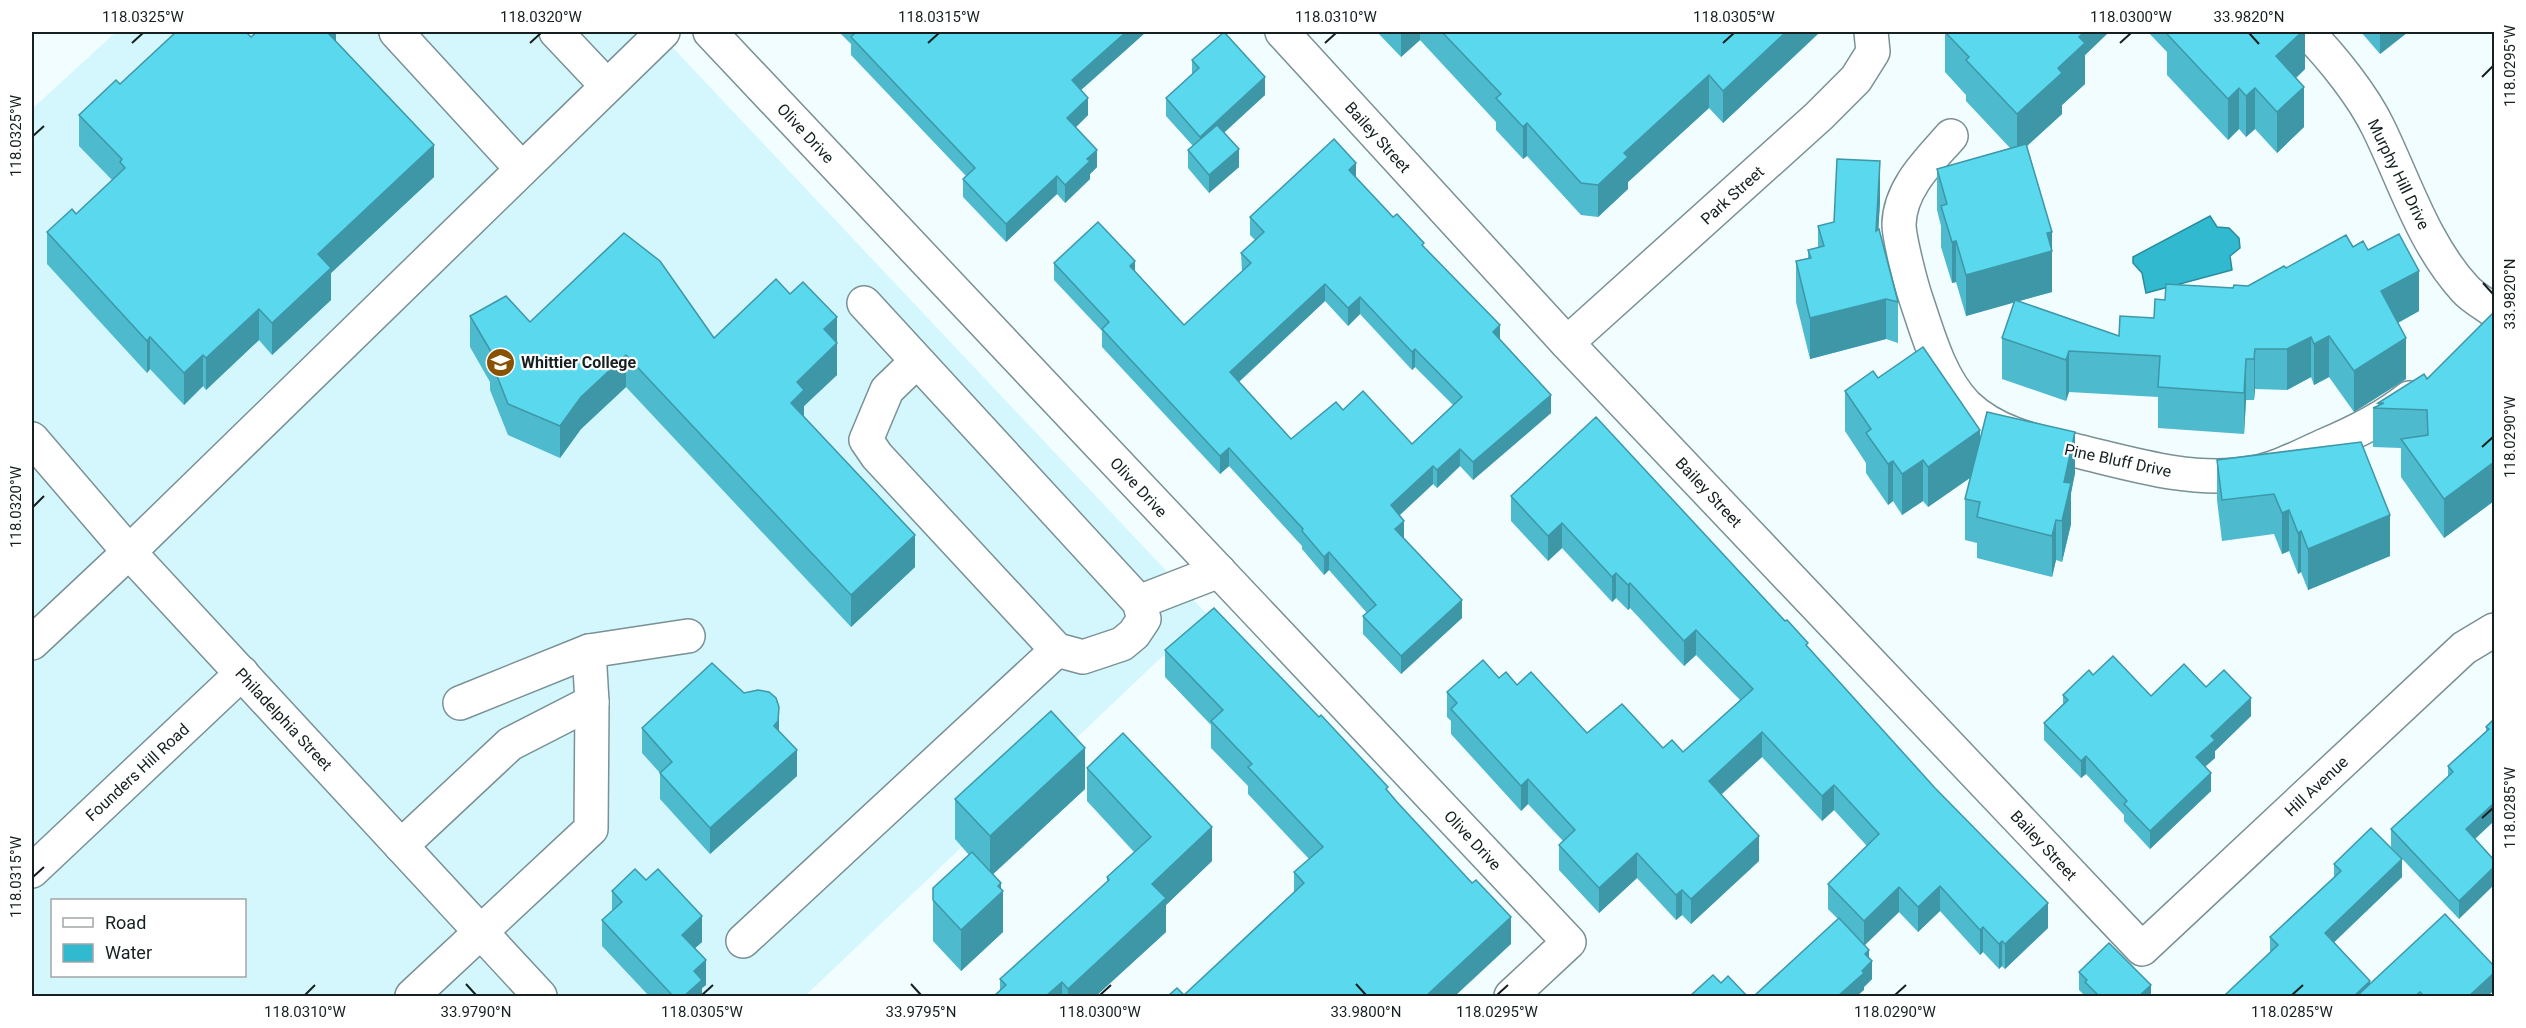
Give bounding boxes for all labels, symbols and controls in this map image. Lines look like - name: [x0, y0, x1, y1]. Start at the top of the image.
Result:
- text: 118.0325°W: [102, 8, 184, 26]
- text: 118.0320°W: [500, 8, 582, 26]
- text: 118.0315°W: [898, 8, 980, 26]
- text: 118.0310°W: [1295, 8, 1377, 26]
- text: 118.0305°W: [1693, 8, 1775, 26]
- text: 118.0300°W: [2090, 8, 2172, 26]
- text: 33.9820°N: [2214, 8, 2284, 26]
- text: 118.0295°W: [2501, 25, 2519, 107]
- text: 118.0325°W: [7, 95, 25, 177]
- street label: Bailey Street: [1341, 98, 1414, 177]
- street label: Olive Drive: [773, 99, 838, 167]
- street label: Murphy Hill Drive: [2364, 116, 2434, 233]
- street label: Park Street: [1697, 162, 1768, 229]
- text: 33.9820°N: [2501, 259, 2519, 329]
- school or university icon: Whittier College: [484, 346, 516, 378]
- place label: Whittier College: [521, 353, 636, 372]
- text: 118.0290°W: [2501, 396, 2519, 478]
- street label: Pine Bluff Drive: [2063, 440, 2173, 481]
- street label: Olive Drive: [1106, 453, 1171, 521]
- street label: Bailey Street: [1671, 453, 1746, 531]
- text: 118.0320°W: [7, 466, 25, 548]
- street label: Philadelphia Street: [231, 664, 336, 775]
- street label: Founders Hill Road: [82, 720, 193, 825]
- street label: Hill Avenue: [2281, 752, 2352, 820]
- text: 118.0285°W: [2501, 767, 2519, 849]
- street label: Olive Drive: [1440, 806, 1505, 874]
- street label: Bailey Street: [2006, 806, 2081, 884]
- text: 118.0315°W: [7, 836, 25, 918]
- legend: [51, 899, 246, 977]
- text: Road: [105, 912, 146, 933]
- text: Water: [105, 942, 152, 963]
- text: 118.0310°W: [264, 1003, 346, 1021]
- text: 33.9790°N: [441, 1003, 511, 1021]
- text: 118.0305°W: [661, 1003, 743, 1021]
- text: 33.9795°N: [886, 1003, 956, 1021]
- text: 118.0300°W: [1059, 1003, 1141, 1021]
- text: 33.9800°N: [1331, 1003, 1401, 1021]
- text: 118.0295°W: [1456, 1003, 1538, 1021]
- text: 118.0290°W: [1854, 1003, 1936, 1021]
- text: 118.0285°W: [2251, 1003, 2333, 1021]

